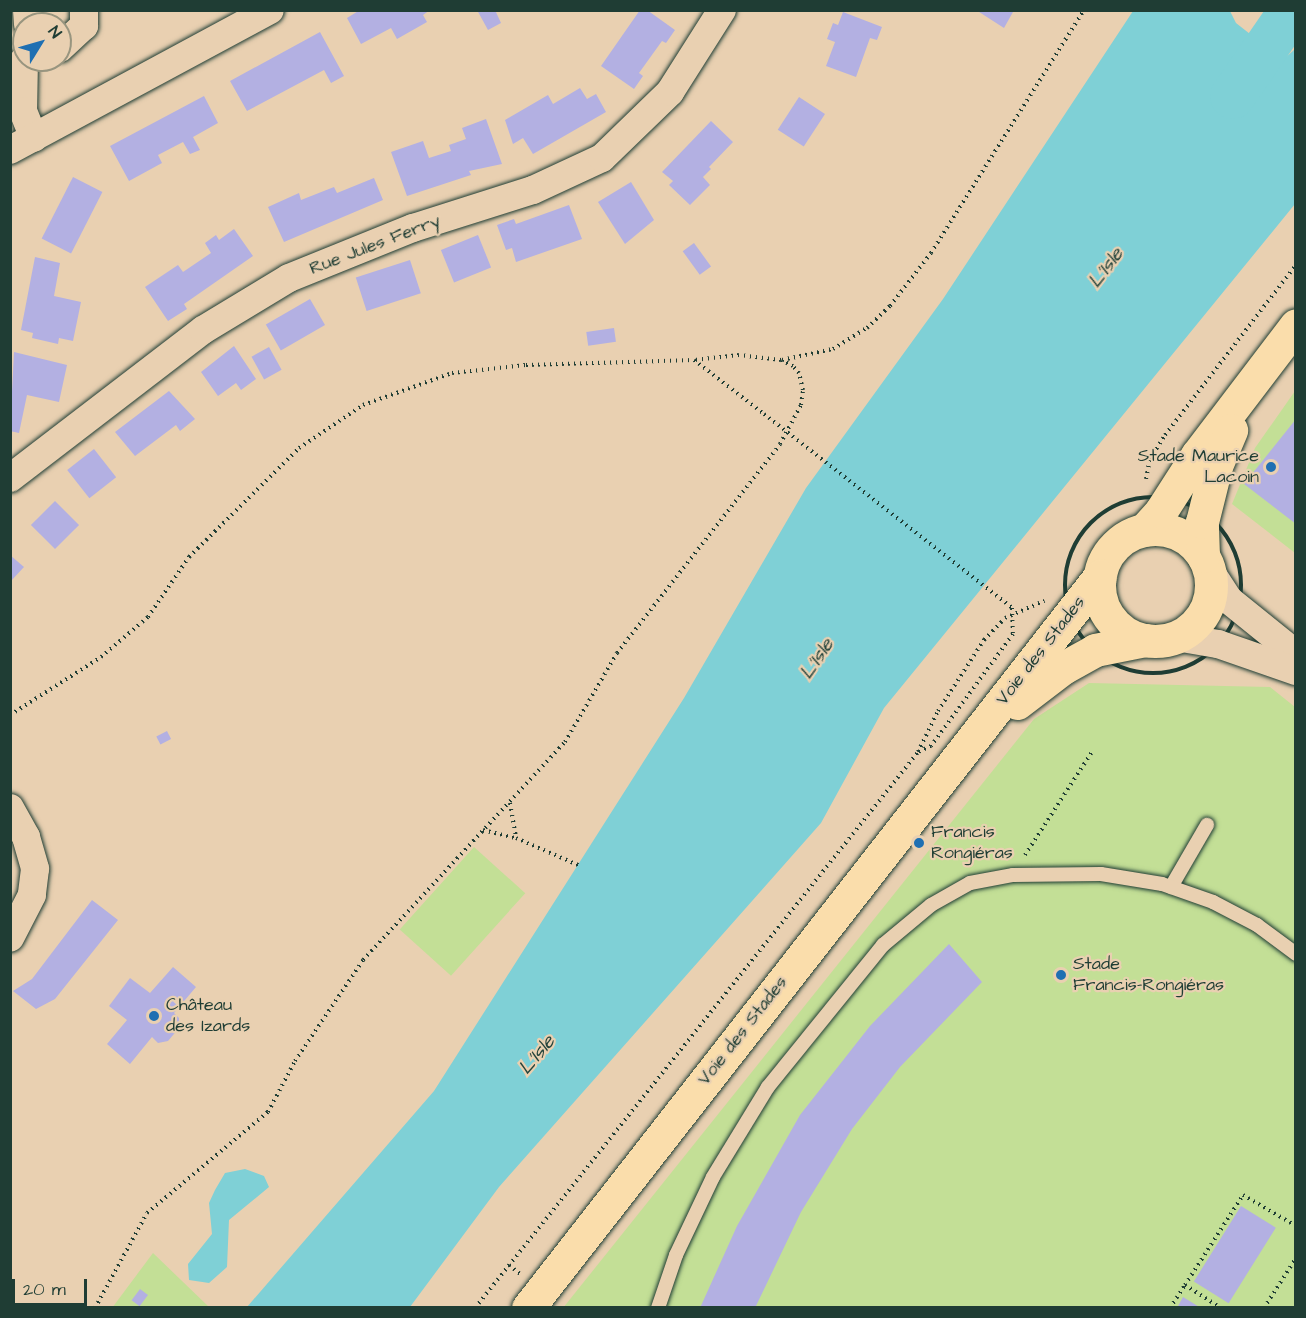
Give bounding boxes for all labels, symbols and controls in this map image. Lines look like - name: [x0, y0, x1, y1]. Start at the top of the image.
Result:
- north arrow: [12, 12, 72, 72]
- text: N: [43, 22, 67, 43]
- street label: Rue Jules Ferry: [307, 210, 443, 280]
- water label: L'Isle: [1083, 243, 1129, 293]
- place label: Stade Maurice Lacoin: [1138, 446, 1259, 488]
- marker: Stade Maurice Lacoin: [1264, 460, 1278, 474]
- street label: Voie des Stades: [992, 592, 1090, 710]
- water label: L'Isle: [795, 634, 839, 684]
- place label: Francis Rongiéras: [931, 822, 1013, 864]
- marker: Francis Rongiéras: [912, 836, 926, 850]
- place label: Stade Francis-Rongiéras: [1073, 954, 1224, 996]
- marker: Stade Francis-Rongiéras: [1054, 968, 1068, 982]
- street label: Voie des Stades: [694, 972, 792, 1090]
- place label: Château des Izards: [166, 995, 250, 1038]
- marker: Château des Izards: [147, 1009, 161, 1023]
- water label: L'Isle: [514, 1030, 560, 1080]
- scale bar: [15, 1267, 90, 1305]
- text: 20 m: [23, 1277, 66, 1302]

